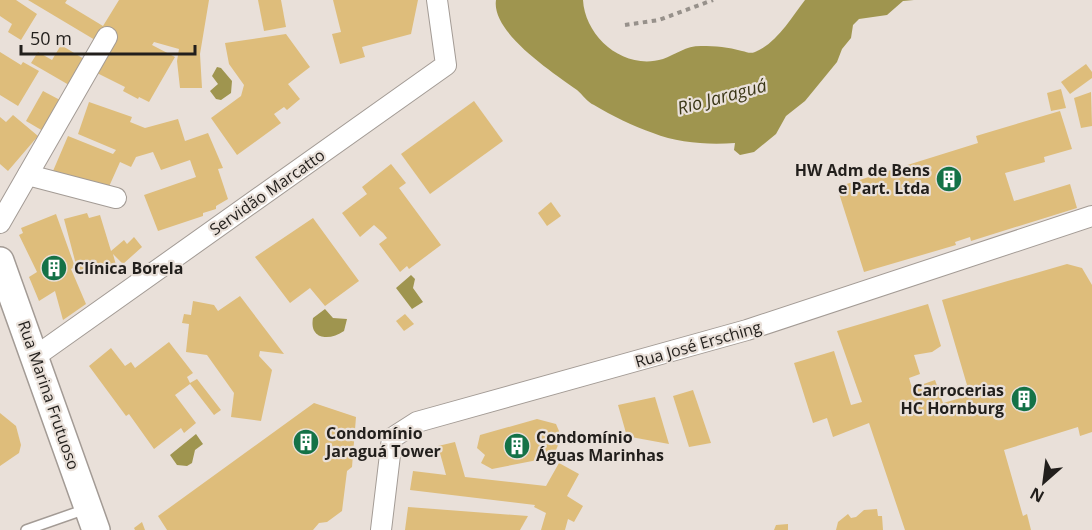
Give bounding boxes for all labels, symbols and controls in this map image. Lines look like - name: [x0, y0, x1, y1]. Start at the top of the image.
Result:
- scale bar: [21, 18, 195, 56]
- text: 50 m: [30, 26, 72, 50]
- water label: Rio Jaraguá: [674, 73, 769, 120]
- street label: Servidão Marcatto: [205, 144, 329, 240]
- place label: HW Adm de Bens e Part. Ltda: [795, 159, 930, 199]
- building icon: HW Adm de Bens e Part. Ltda: [934, 164, 964, 194]
- building icon: Clínica Borela: [39, 253, 69, 283]
- place label: Clínica Borela: [74, 257, 183, 279]
- street label: Rua José Ersching: [632, 315, 764, 373]
- street label: Rua Marina Frutuoso: [13, 317, 85, 473]
- place label: Carrocerias HC Hornburg: [901, 379, 1004, 419]
- building icon: Carrocerias HC Hornburg: [1009, 384, 1039, 414]
- place label: Condomínio Jaraguá Tower: [324, 422, 441, 462]
- place label: Condomínio Águas Marinhas: [536, 426, 664, 466]
- building icon: Condomínio Jaraguá Tower: [291, 427, 321, 457]
- building icon: Condomínio Águas Marinhas: [502, 431, 532, 461]
- north arrow: [1014, 452, 1074, 512]
- text: N: [1026, 482, 1048, 508]

